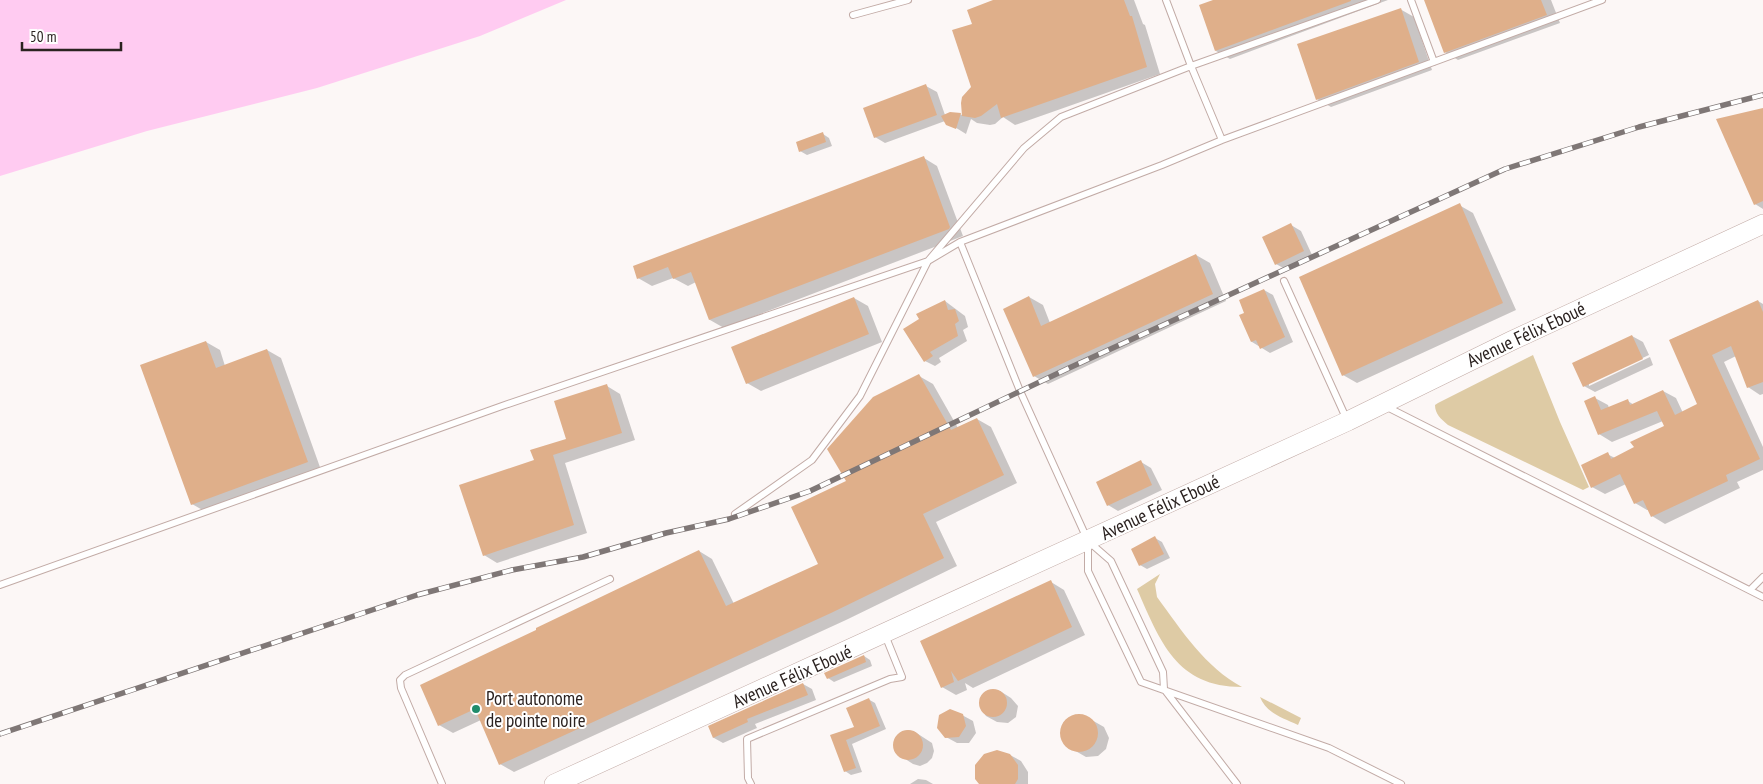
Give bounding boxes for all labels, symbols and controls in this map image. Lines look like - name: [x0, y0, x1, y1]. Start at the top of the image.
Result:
- scale bar: [22, 20, 121, 52]
- text: 50 m: [30, 27, 56, 46]
- street label: Avenue Félix Eboué: [1463, 296, 1589, 372]
- street label: Avenue Félix Eboué: [1097, 469, 1223, 545]
- street label: Avenue Félix Eboué: [728, 639, 856, 713]
- place label: Port autonome de pointe noire: [486, 686, 586, 732]
- marker: Port autonome de pointe noire: [470, 703, 482, 715]

